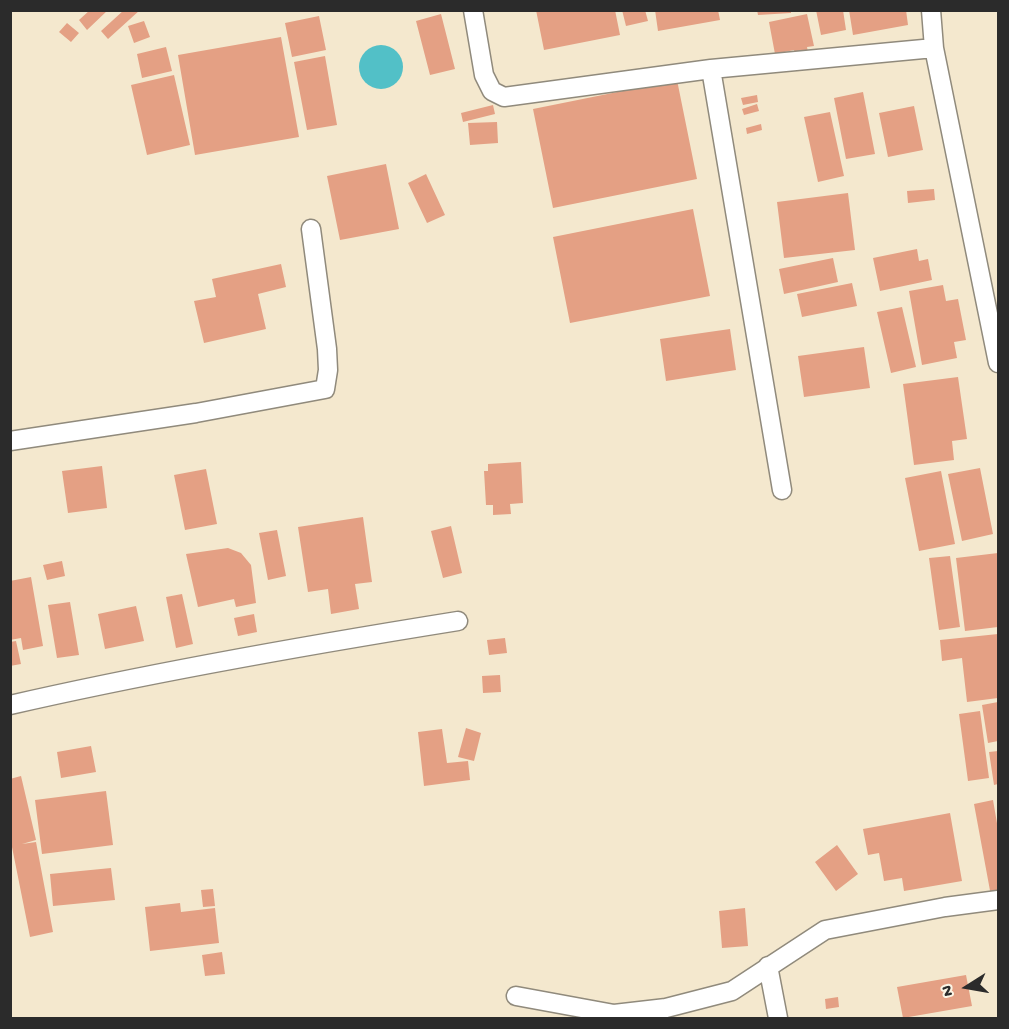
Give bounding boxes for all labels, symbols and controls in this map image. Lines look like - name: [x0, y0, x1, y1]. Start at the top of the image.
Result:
- north arrow: [937, 957, 997, 1017]
- text: N: [939, 984, 959, 997]

